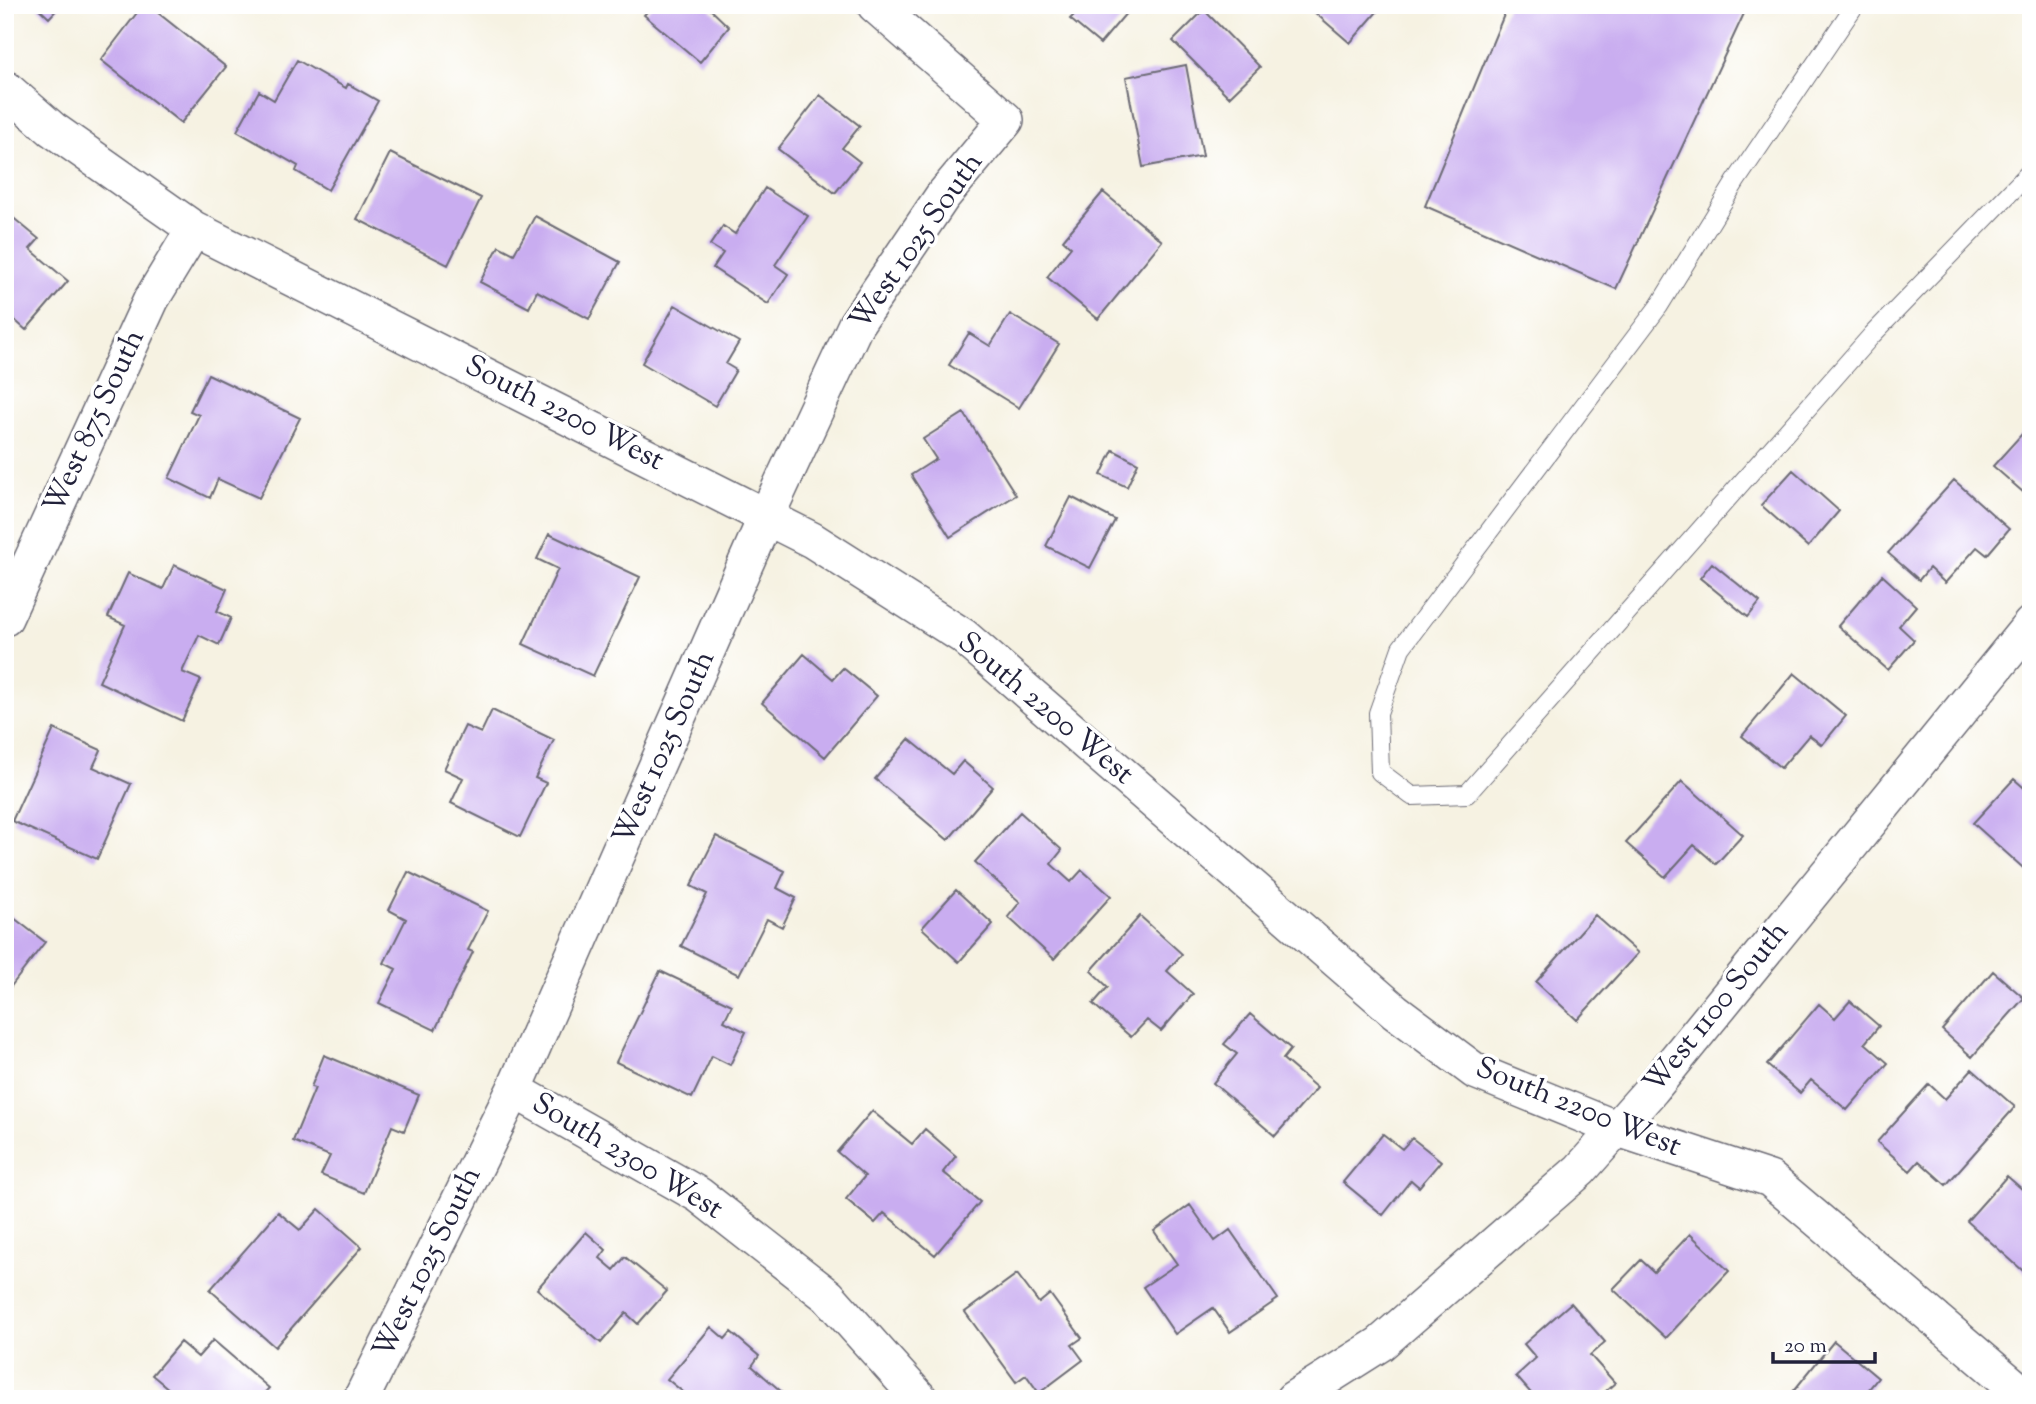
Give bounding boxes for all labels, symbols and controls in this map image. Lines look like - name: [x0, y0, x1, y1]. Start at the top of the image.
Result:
- street label: West 1025 South: [840, 144, 995, 340]
- street label: West 875 South: [33, 322, 157, 521]
- street label: South 2200 West: [457, 345, 671, 483]
- street label: South 2200 West: [948, 622, 1142, 796]
- street label: West 1025 South: [603, 644, 727, 852]
- street label: West 1100 South: [1634, 912, 1800, 1103]
- street label: South 2200 West: [1469, 1047, 1687, 1169]
- street label: South 2300 West: [523, 1083, 731, 1231]
- street label: West 1025 South: [363, 1160, 493, 1366]
- scale bar: [1773, 1320, 1875, 1364]
- text: 20 m: [1784, 1332, 1827, 1362]

